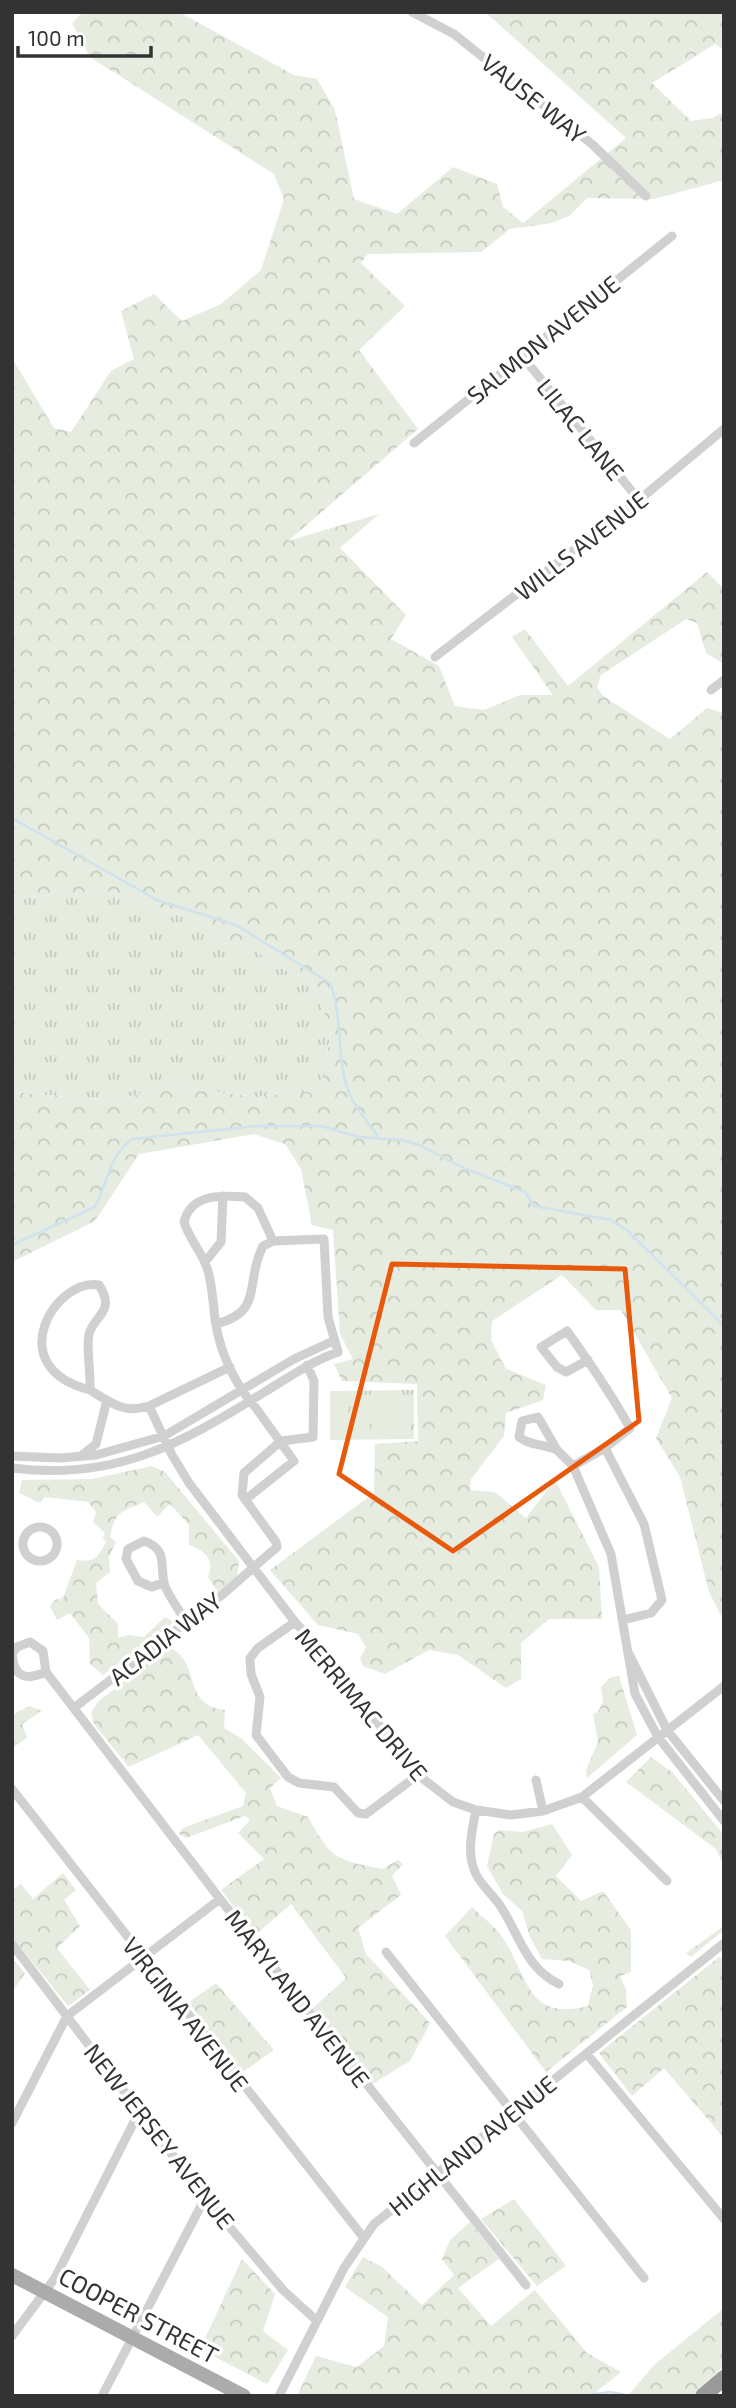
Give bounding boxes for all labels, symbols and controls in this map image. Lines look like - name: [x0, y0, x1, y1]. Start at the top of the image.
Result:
- scale bar: [18, 14, 150, 58]
- text: 100 m: [28, 25, 85, 50]
- street label: VAUSE WAY: [476, 47, 592, 149]
- street label: SALMON AVENUE: [461, 269, 625, 409]
- street label: LILAC LANE: [531, 372, 631, 486]
- street label: WILLS AVENUE: [509, 484, 653, 606]
- street label: ACADIA WAY: [103, 1585, 227, 1691]
- street label: MERRIMAC DRIVE: [290, 1622, 434, 1786]
- street label: MARYLAND AVENUE: [220, 1903, 376, 2093]
- street label: VIRGINIA AVENUE: [117, 1931, 255, 2097]
- street label: NEW JERSEY AVENUE: [79, 2038, 241, 2234]
- street label: HIGHLAND AVENUE: [383, 2069, 561, 2221]
- street label: COOPER STREET: [54, 2261, 224, 2369]

